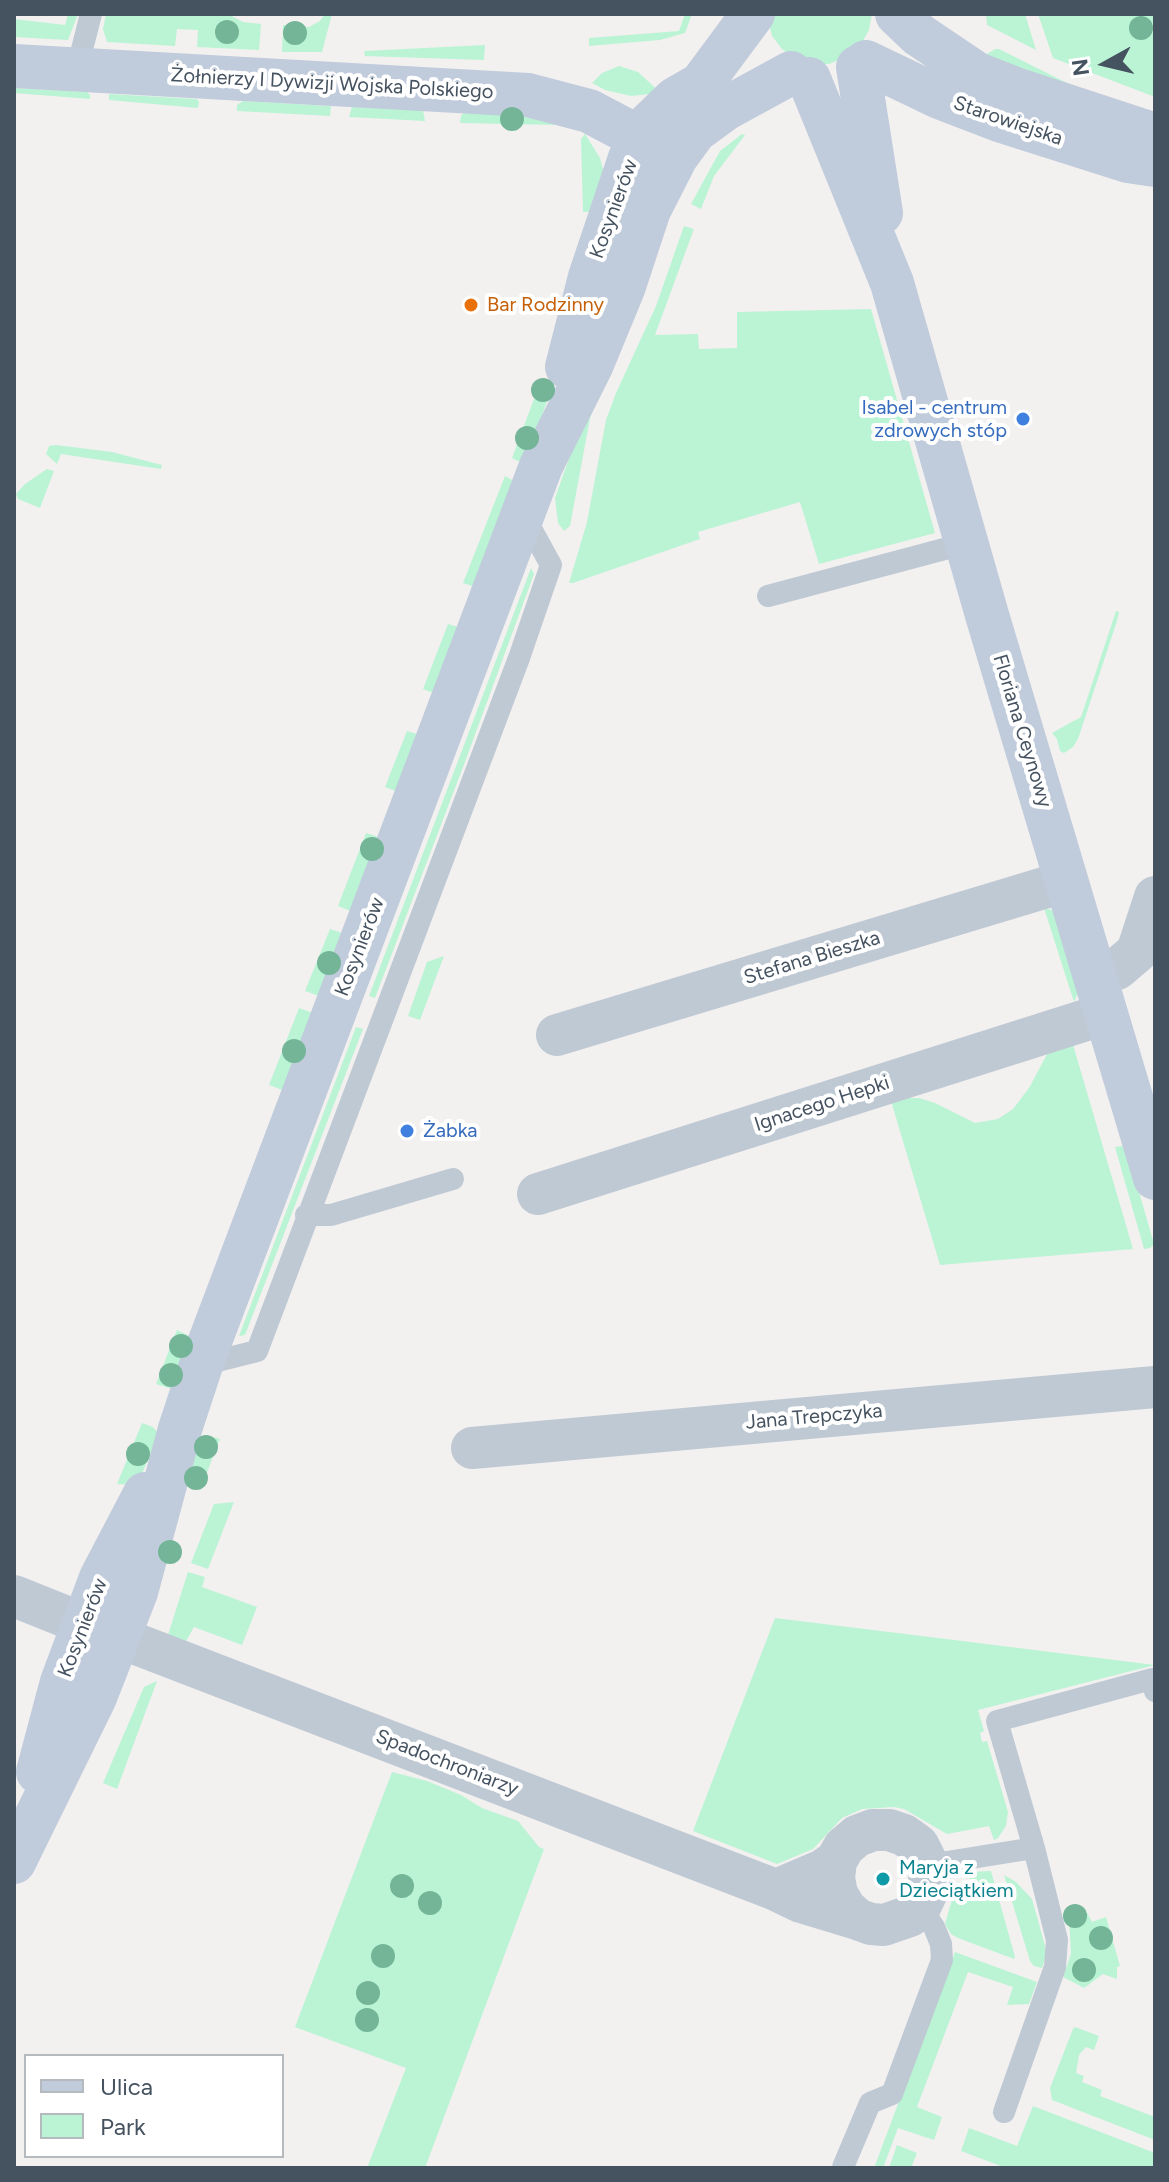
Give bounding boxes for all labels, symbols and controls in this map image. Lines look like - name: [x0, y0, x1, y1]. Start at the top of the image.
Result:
- north arrow: [1065, 24, 1145, 104]
- text: N: [1066, 57, 1095, 78]
- street label: Żołnierzy I Dywizji Wojska Polskiego: [170, 64, 494, 104]
- street label: Starowiejska: [950, 91, 1066, 151]
- street label: Kosynierów: [585, 156, 643, 262]
- place label: Bar Rodzinny: [487, 293, 604, 317]
- marker: Bar Rodzinny: [462, 296, 480, 314]
- place label: Isabel - centrum zdrowych stóp: [861, 396, 1007, 443]
- marker: Isabel - centrum zdrowych stóp: [1014, 410, 1032, 428]
- street label: Floriana Ceynowy: [987, 651, 1057, 811]
- street label: Kosynierów: [330, 894, 390, 1000]
- street label: Stefana Bieszka: [741, 926, 883, 990]
- street label: Ignacego Hepki: [751, 1071, 893, 1137]
- place label: Żabka: [423, 1119, 477, 1143]
- marker: Żabka: [398, 1122, 416, 1140]
- street label: Jana Trepczyka: [745, 1399, 883, 1435]
- street label: Kosynierów: [53, 1575, 113, 1681]
- street label: Spadochroniarzy: [372, 1725, 522, 1801]
- place label: Maryja z Dzieciątkiem: [899, 1856, 1014, 1903]
- marker: Maryja z Dzieciątkiem: [874, 1870, 892, 1888]
- legend: [24, 2054, 284, 2158]
- text: Ulica: [100, 2072, 153, 2101]
- text: Park: [100, 2112, 146, 2141]

